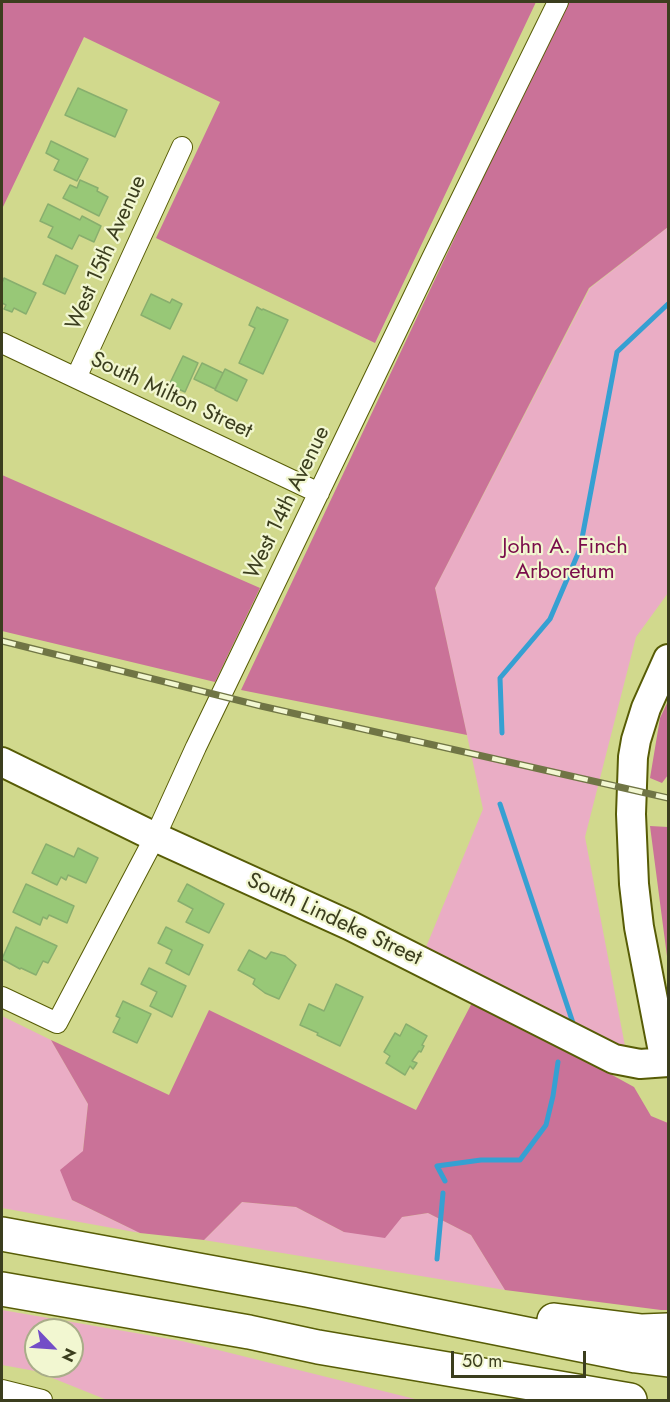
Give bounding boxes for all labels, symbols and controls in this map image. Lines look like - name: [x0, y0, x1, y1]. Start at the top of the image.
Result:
- street label: West 15th Avenue: [61, 172, 153, 334]
- street label: South Milton Street: [86, 347, 256, 445]
- street label: West 14th Avenue: [240, 422, 336, 584]
- park label: John A. Finch Arboretum: [502, 535, 628, 586]
- street label: South Lindeke Street: [242, 868, 426, 972]
- north arrow: [24, 1318, 84, 1378]
- scale bar: [454, 1339, 589, 1377]
- text: N: [56, 1344, 82, 1366]
- text: 50 m: [462, 1348, 502, 1374]

